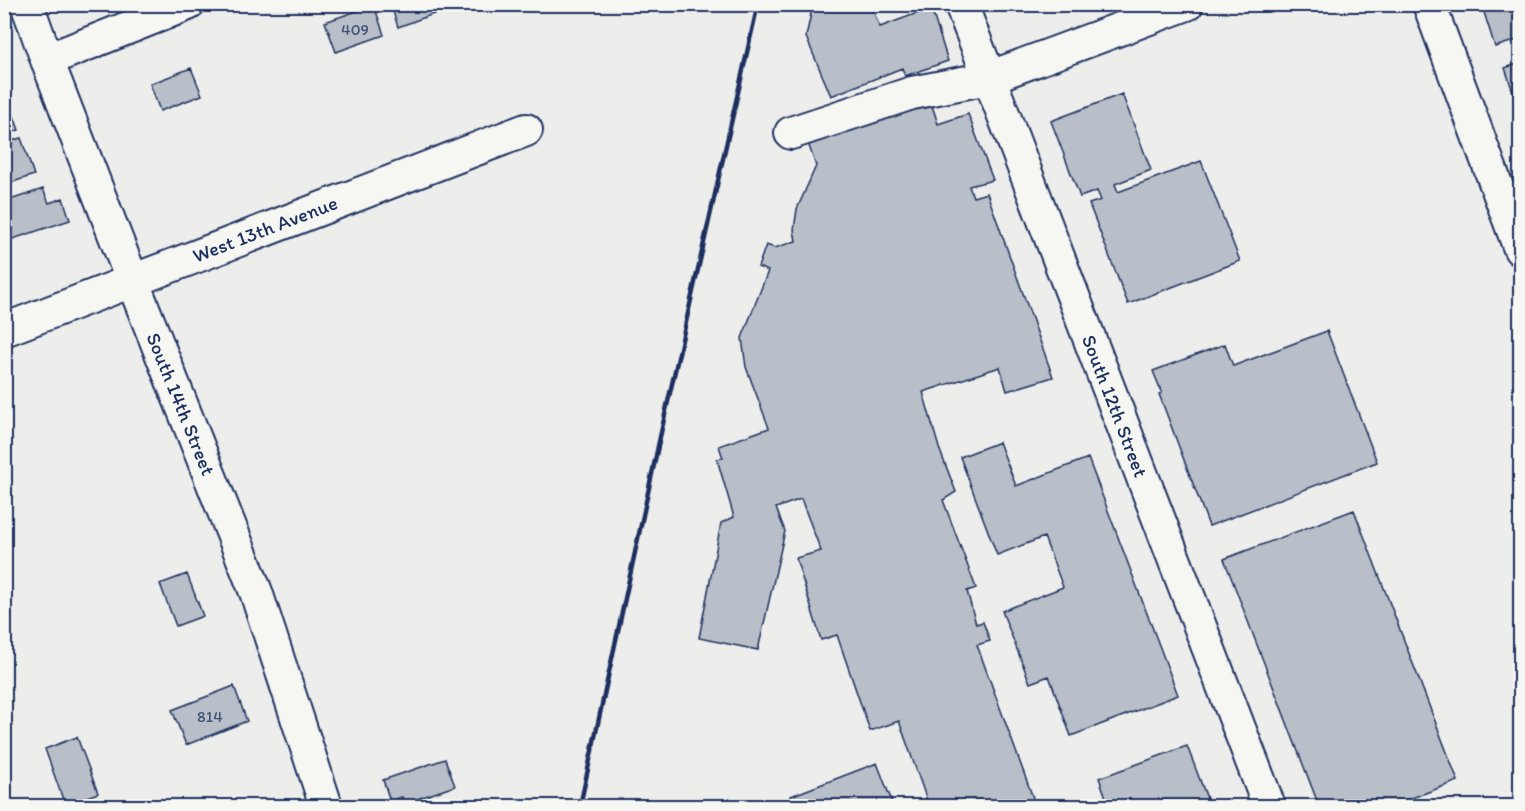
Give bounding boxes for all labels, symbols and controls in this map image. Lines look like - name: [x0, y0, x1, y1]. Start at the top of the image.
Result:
- house number: 409: [341, 20, 369, 39]
- street label: West 13th Avenue: [189, 190, 341, 268]
- street label: South 14th Street: [141, 329, 221, 479]
- street label: South 12th Street: [1077, 331, 1153, 481]
- house number: 814: [197, 707, 223, 726]

